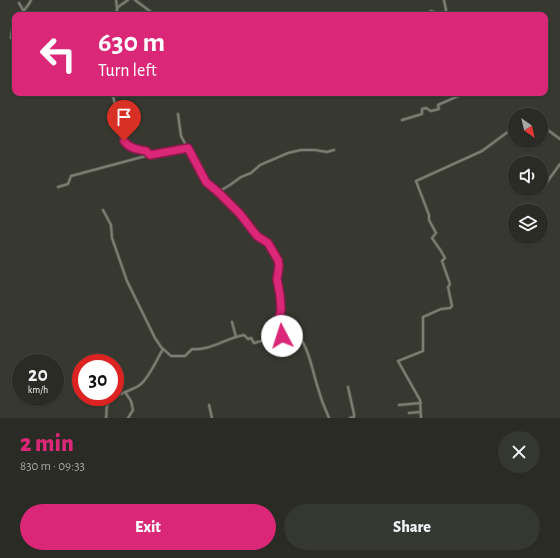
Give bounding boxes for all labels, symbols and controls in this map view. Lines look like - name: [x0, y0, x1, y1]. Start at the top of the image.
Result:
- icon: left: [32, 28, 84, 80]
- text: 630 m: [98, 29, 165, 57]
- text: Turn left: [98, 62, 157, 80]
- pin: [107, 100, 141, 141]
- icon: arrive: [113, 106, 135, 128]
- north arrow: [508, 108, 548, 148]
- map controls: [508, 108, 548, 244]
- button: sound: [508, 156, 548, 196]
- button: layers: [508, 204, 548, 244]
- position arrow: [261, 315, 303, 357]
- speed limit sign: 30: [72, 354, 124, 406]
- text: 20: [28, 365, 48, 385]
- text: km/h: [28, 385, 48, 395]
- button: close: [498, 431, 540, 473]
- text: 2 min: [20, 432, 74, 456]
- text: 830 m · 09:33: [20, 460, 85, 473]
- button: Exit: [20, 504, 276, 550]
- button: Share: [284, 504, 540, 550]

